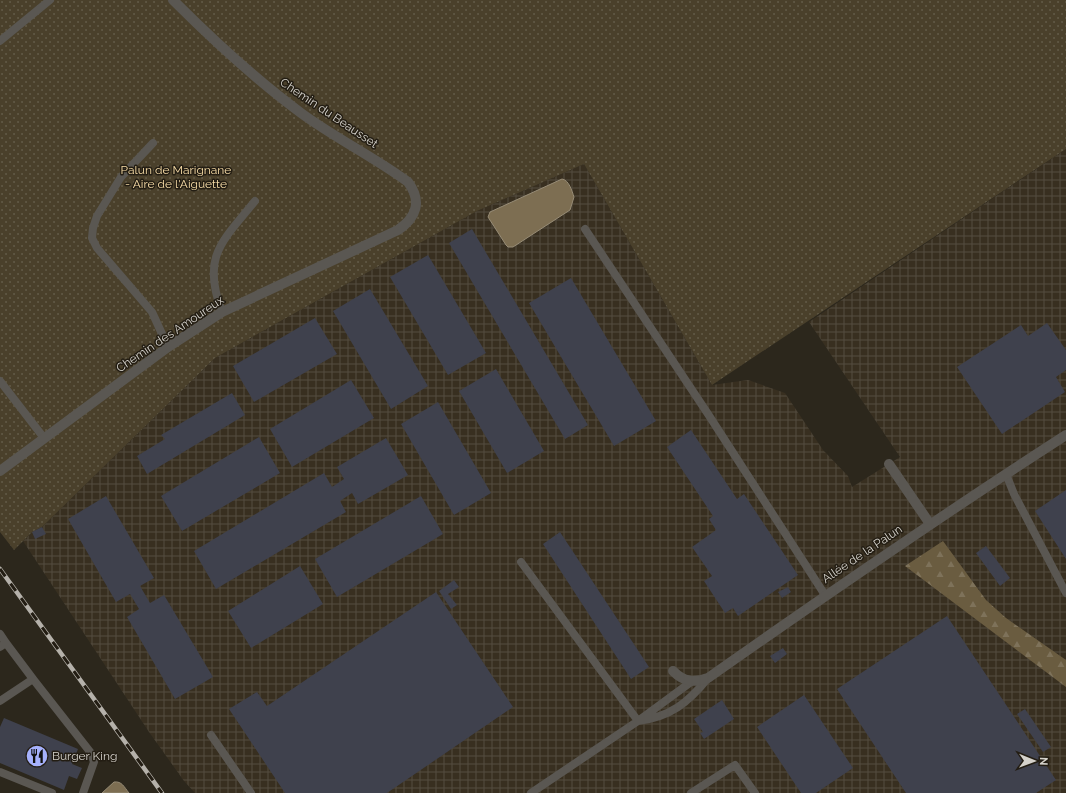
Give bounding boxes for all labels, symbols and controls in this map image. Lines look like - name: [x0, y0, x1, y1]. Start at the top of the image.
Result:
- street label: Chemin du Beausset: [277, 75, 381, 151]
- park label: Palun de Marignane - Aire de l'Aiguette: [121, 163, 231, 191]
- street label: Chemin des Amoureux: [114, 293, 226, 375]
- street label: Allée de la Palun: [819, 522, 905, 586]
- north arrow: [1014, 741, 1054, 781]
- restaurant icon: Burger King: [24, 743, 50, 769]
- place label: Burger King: [52, 749, 117, 763]
- text: N: [1037, 757, 1050, 765]

